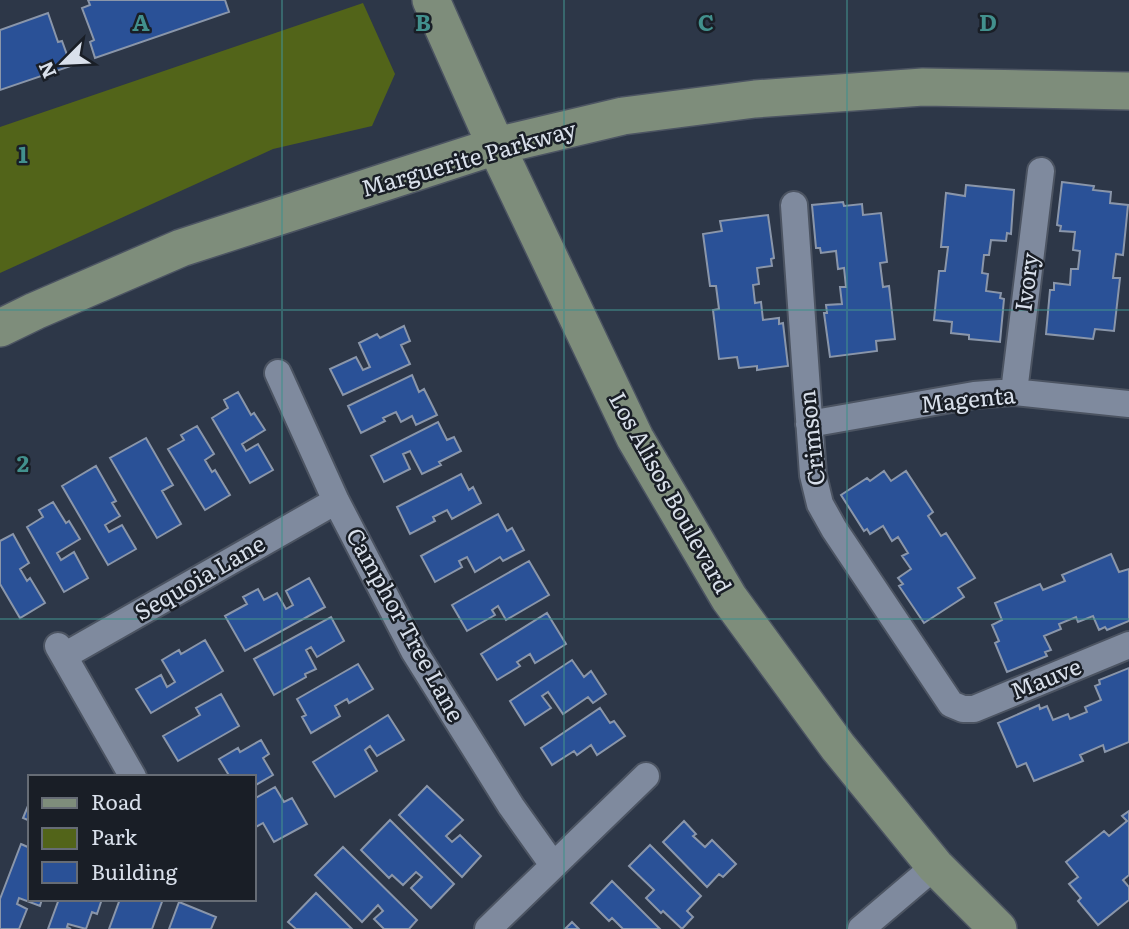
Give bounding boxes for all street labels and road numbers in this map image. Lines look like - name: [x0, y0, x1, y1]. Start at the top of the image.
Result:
- street label: Marguerite Parkway: [357, 110, 581, 204]
- street label: Ivory: [1005, 250, 1046, 313]
- street label: Magenta: [919, 376, 1017, 420]
- street label: Los Alisos Boulevard: [602, 385, 741, 599]
- street label: Crimson: [788, 389, 832, 488]
- street label: Camphor Tree Lane: [339, 521, 474, 727]
- street label: Sequoia Lane: [127, 525, 271, 627]
- street label: Mauve: [1005, 648, 1086, 707]

